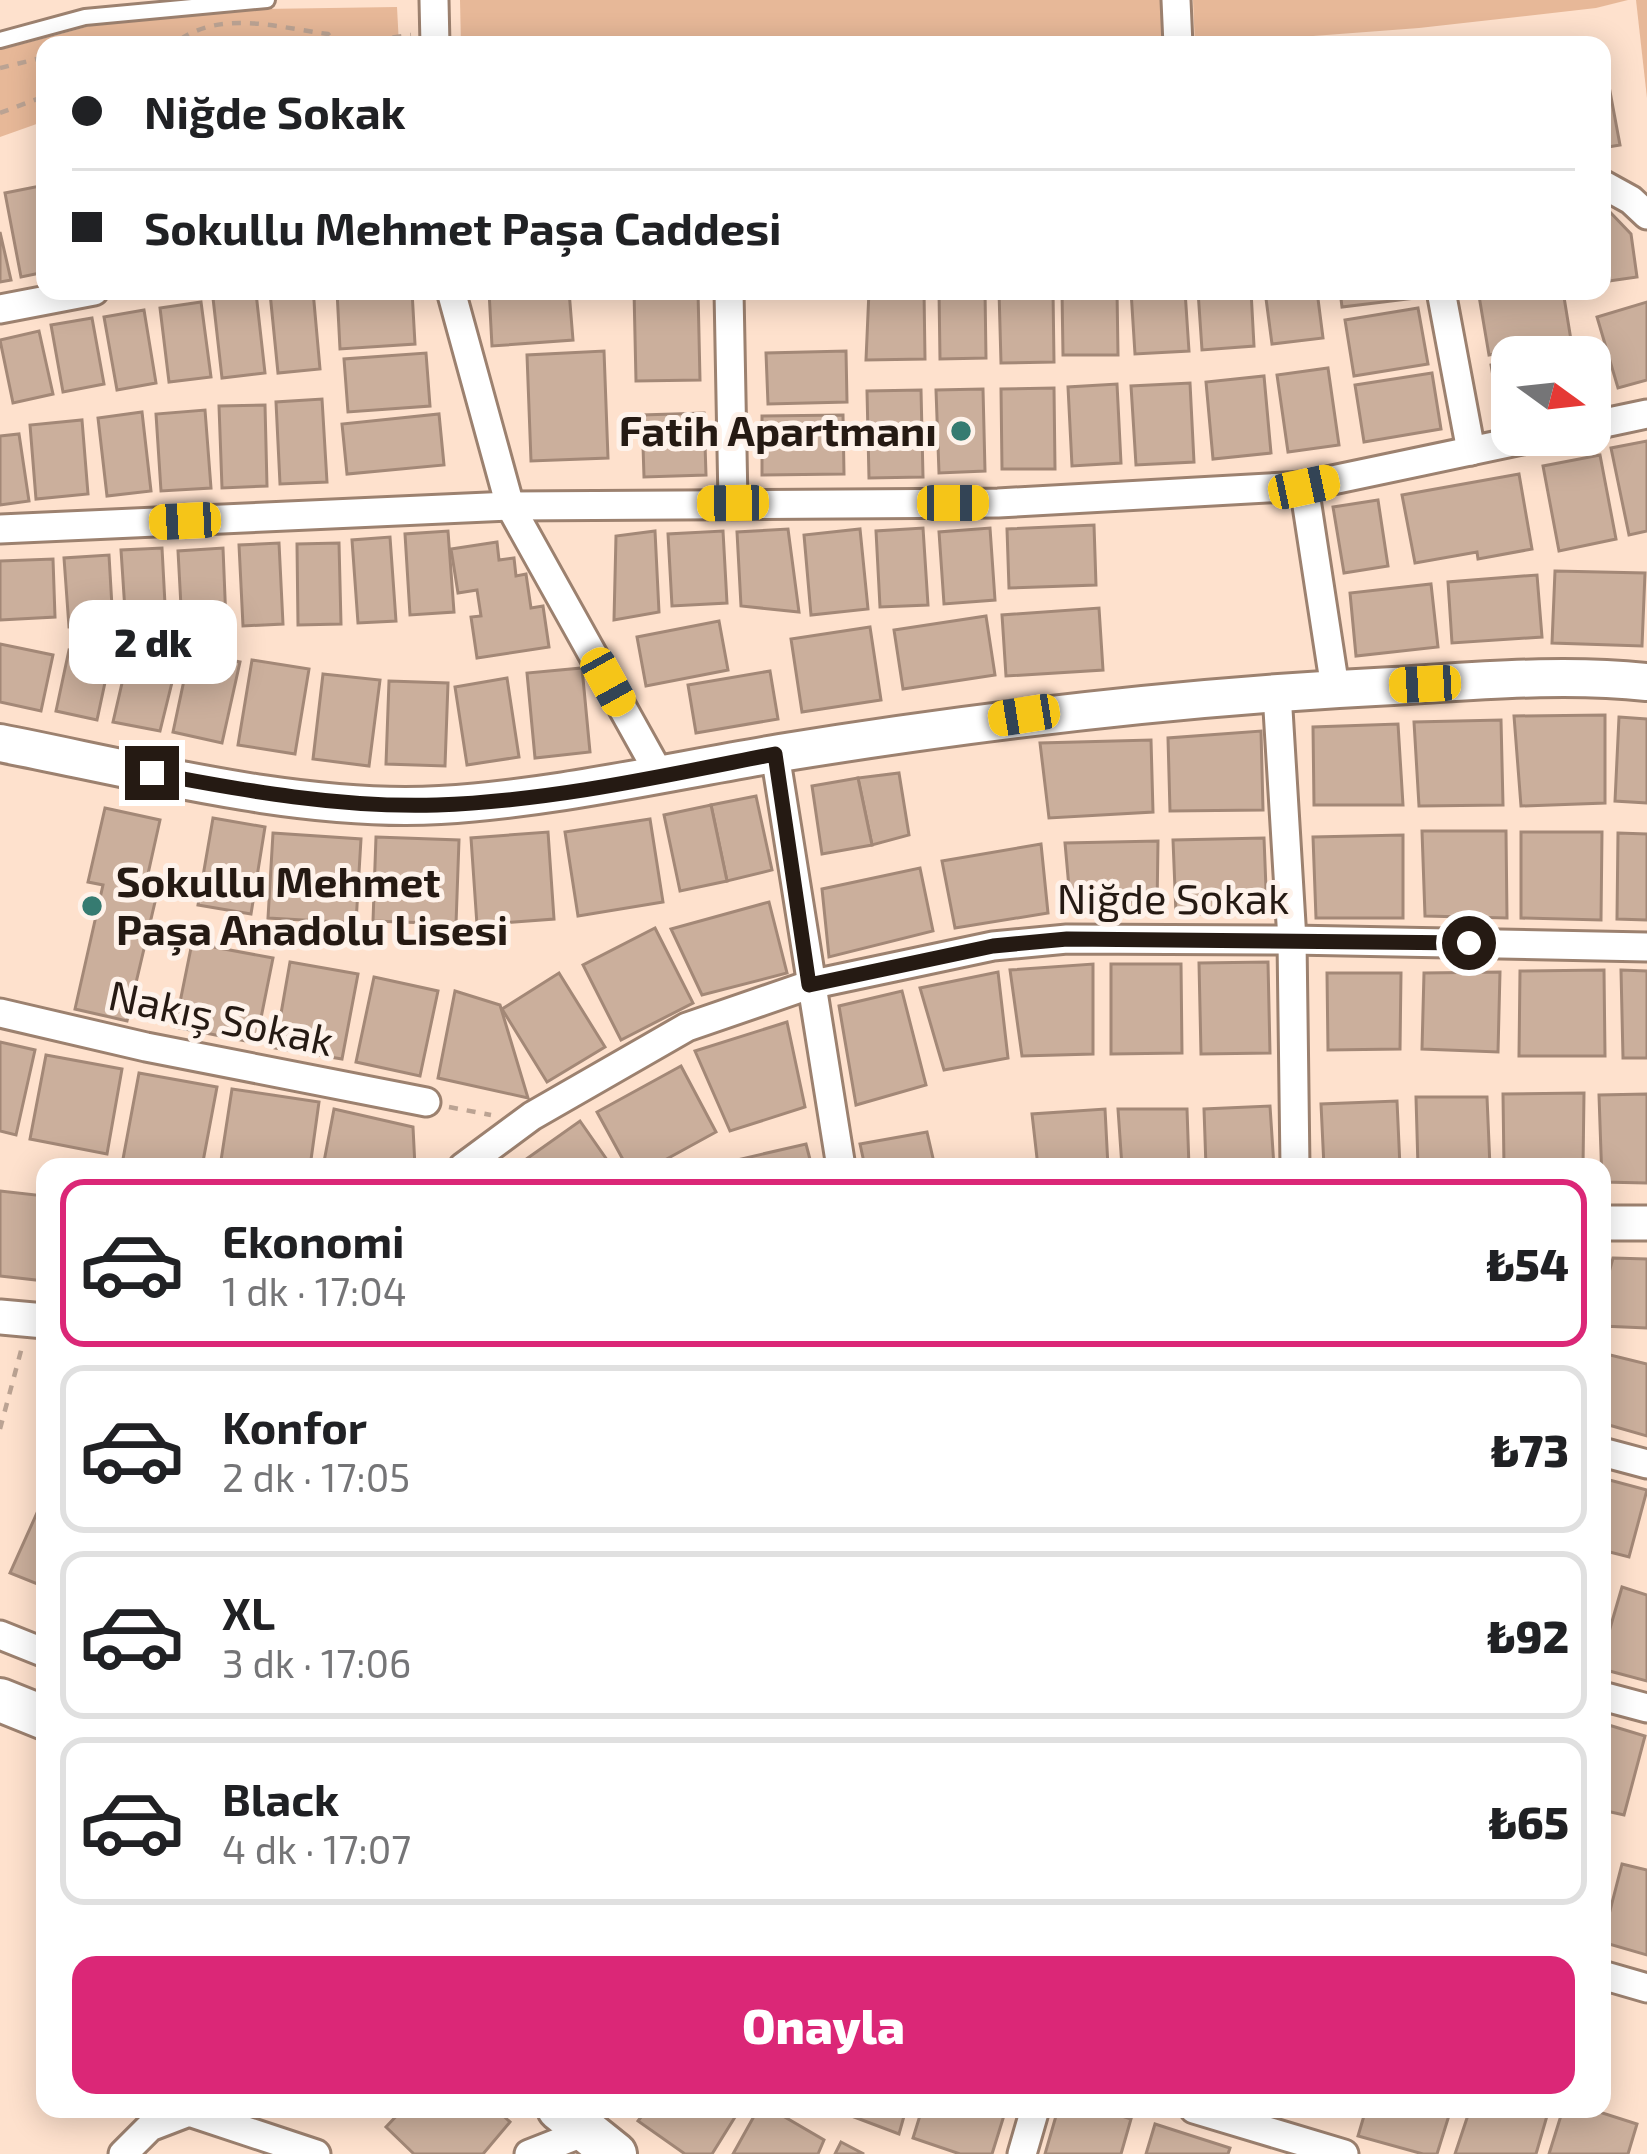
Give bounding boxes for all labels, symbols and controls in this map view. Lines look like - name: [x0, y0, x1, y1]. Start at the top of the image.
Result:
- text: Niğde Sokak: [144, 84, 406, 138]
- text: Sokullu Mehmet Paşa Caddesi: [144, 200, 782, 254]
- north arrow: [1491, 336, 1611, 456]
- map controls: [1491, 336, 1611, 456]
- place label: Fatih Apartmanı: [619, 404, 937, 454]
- marker: Fatih Apartmanı: [948, 418, 974, 444]
- car: [1265, 462, 1343, 512]
- car: [697, 484, 769, 522]
- car: [917, 485, 989, 521]
- car: [148, 501, 222, 541]
- callout: 2 dk: [68, 599, 236, 683]
- text: 2 dk: [114, 618, 192, 665]
- car: [575, 642, 641, 722]
- car: [1388, 664, 1462, 704]
- car: [986, 692, 1062, 738]
- route end: [125, 746, 179, 800]
- place label: Sokullu Mehmet Paşa Anadolu Lisesi: [116, 855, 508, 956]
- street label: Niğde Sokak: [1057, 872, 1289, 922]
- marker: Sokullu Mehmet Paşa Anadolu Lisesi: [79, 893, 105, 919]
- route start: [1442, 916, 1496, 970]
- street label: Nakış Sokak: [104, 968, 338, 1067]
- icon: car: [78, 1209, 186, 1317]
- text: Ekonomi: [222, 1213, 405, 1267]
- text: ₺54: [1486, 1236, 1569, 1290]
- text: 1 dk · 17:04: [222, 1267, 407, 1314]
- icon: car: [78, 1395, 186, 1503]
- text: Konfor: [222, 1399, 367, 1453]
- text: ₺73: [1491, 1422, 1569, 1476]
- text: 2 dk · 17:05: [222, 1453, 410, 1500]
- icon: car: [78, 1581, 186, 1689]
- text: XL: [222, 1585, 275, 1639]
- text: ₺92: [1487, 1608, 1569, 1662]
- text: 3 dk · 17:06: [222, 1639, 411, 1686]
- icon: car: [78, 1767, 186, 1875]
- text: Black: [222, 1771, 339, 1825]
- text: ₺65: [1489, 1794, 1569, 1848]
- text: 4 dk · 17:07: [222, 1825, 411, 1872]
- button: Onayla: [72, 1956, 1575, 2094]

